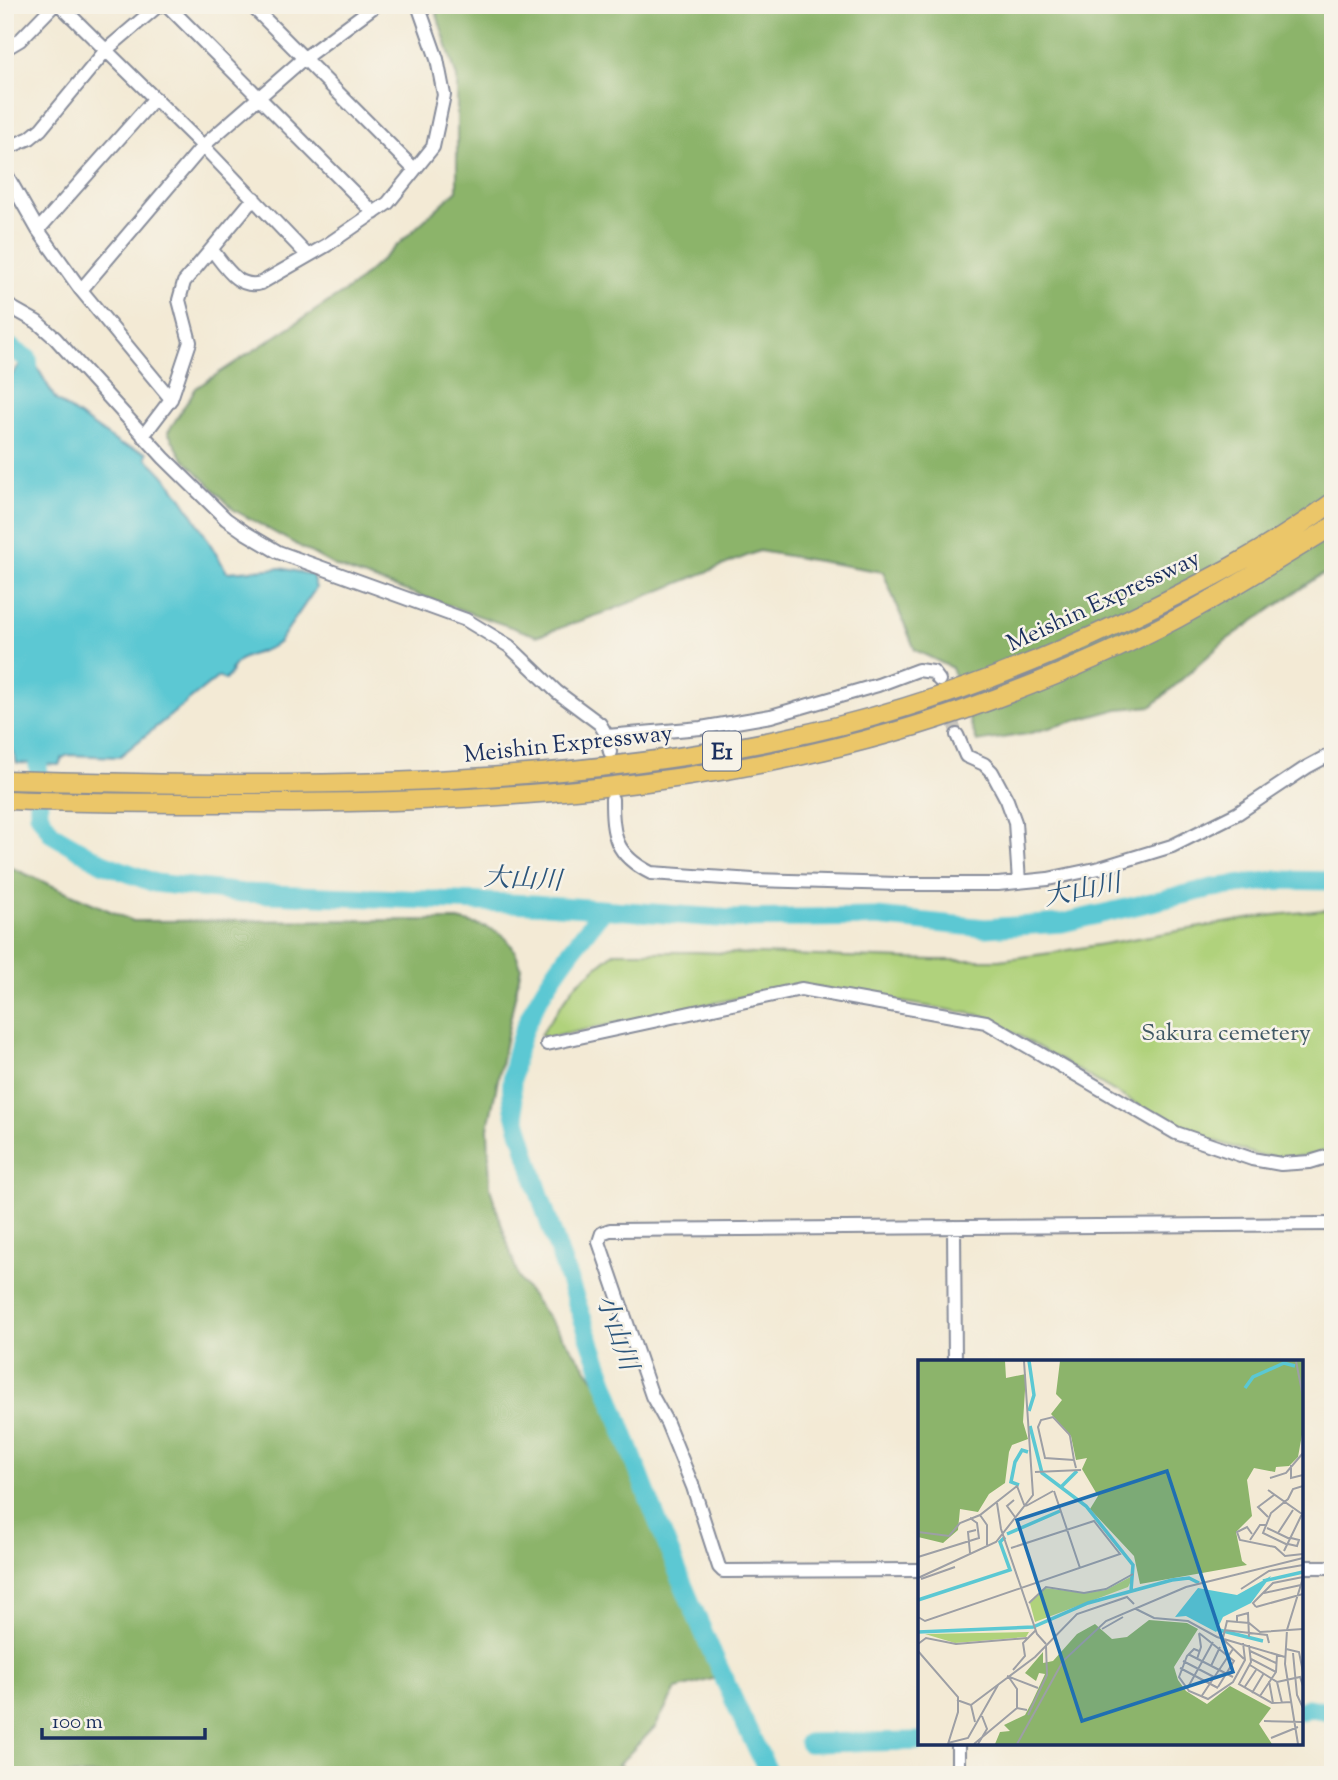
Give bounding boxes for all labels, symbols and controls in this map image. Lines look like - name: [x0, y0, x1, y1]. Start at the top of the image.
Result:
- street label: Meishin Expressway: [1002, 542, 1206, 662]
- street label: Meishin Expressway: [462, 717, 674, 773]
- road number: E1: [703, 732, 741, 771]
- water label: 大山川: [483, 860, 566, 901]
- water label: 大山川: [1041, 865, 1127, 917]
- park label: Sakura cemetery: [1141, 1017, 1311, 1051]
- water label: 小山川: [585, 1290, 647, 1379]
- inset map: [918, 1360, 1303, 1745]
- scale bar: [42, 1696, 205, 1740]
- text: 100 m: [52, 1708, 103, 1738]

